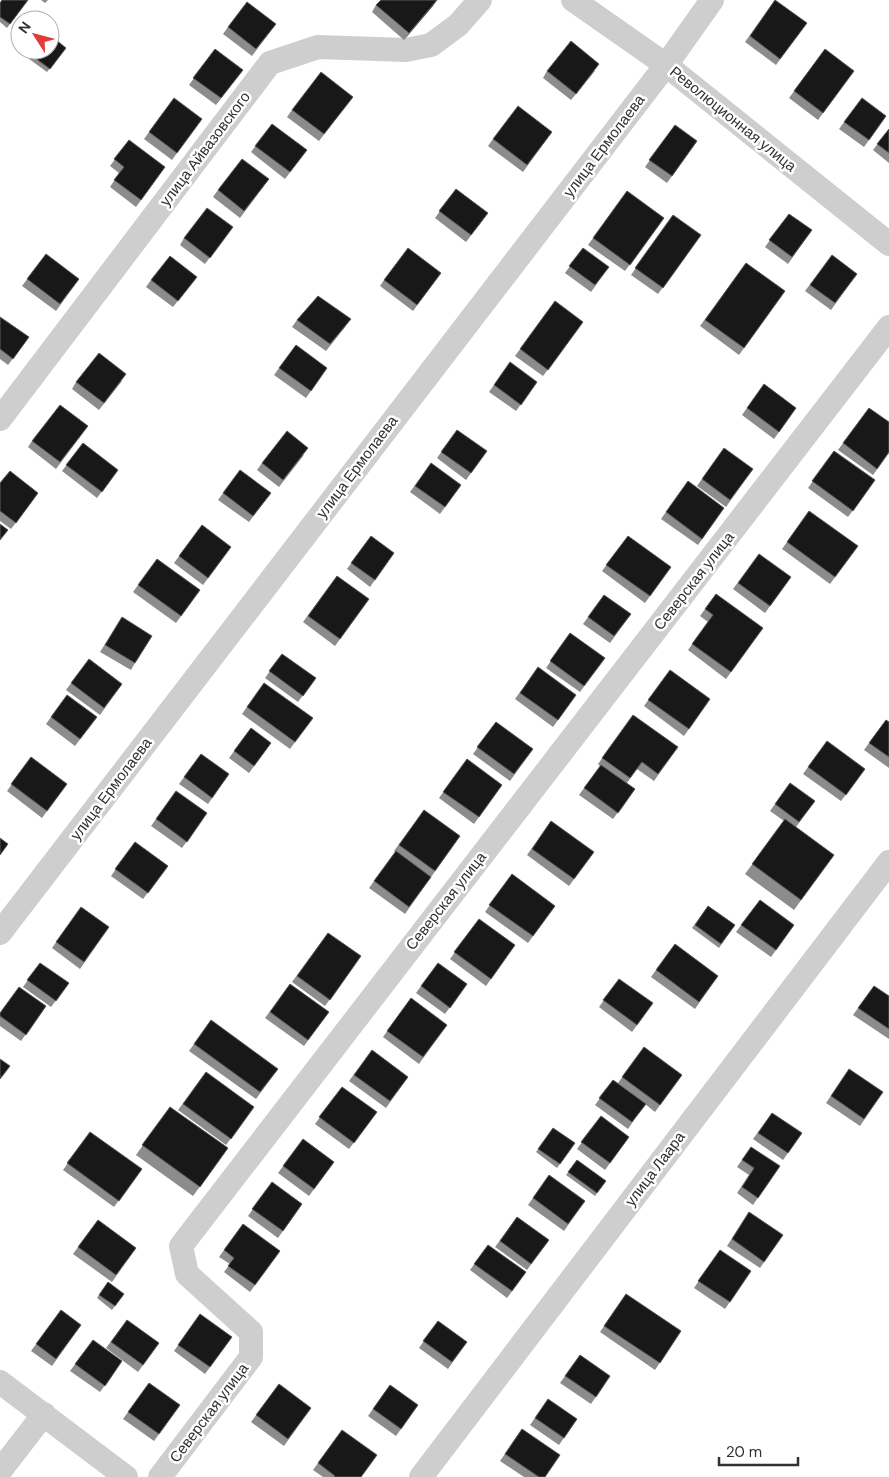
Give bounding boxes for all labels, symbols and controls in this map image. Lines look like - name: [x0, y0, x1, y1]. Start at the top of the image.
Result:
- north arrow: [10, 10, 60, 60]
- text: N: [14, 18, 35, 37]
- street label: Революционная улица: [666, 62, 801, 177]
- street label: улица Айвазовского: [155, 88, 255, 210]
- street label: улица Ермолаева: [559, 90, 650, 201]
- street label: улица Ермолаева: [312, 411, 403, 522]
- street label: Северская улица: [649, 527, 739, 634]
- street label: улица Ермолаева: [66, 733, 157, 844]
- street label: Северская улица: [401, 847, 491, 954]
- street label: улица Лаара: [620, 1127, 690, 1210]
- street label: Северская улица: [165, 1359, 253, 1467]
- scale bar: [719, 1434, 798, 1466]
- text: 20 m: [726, 1442, 762, 1462]

